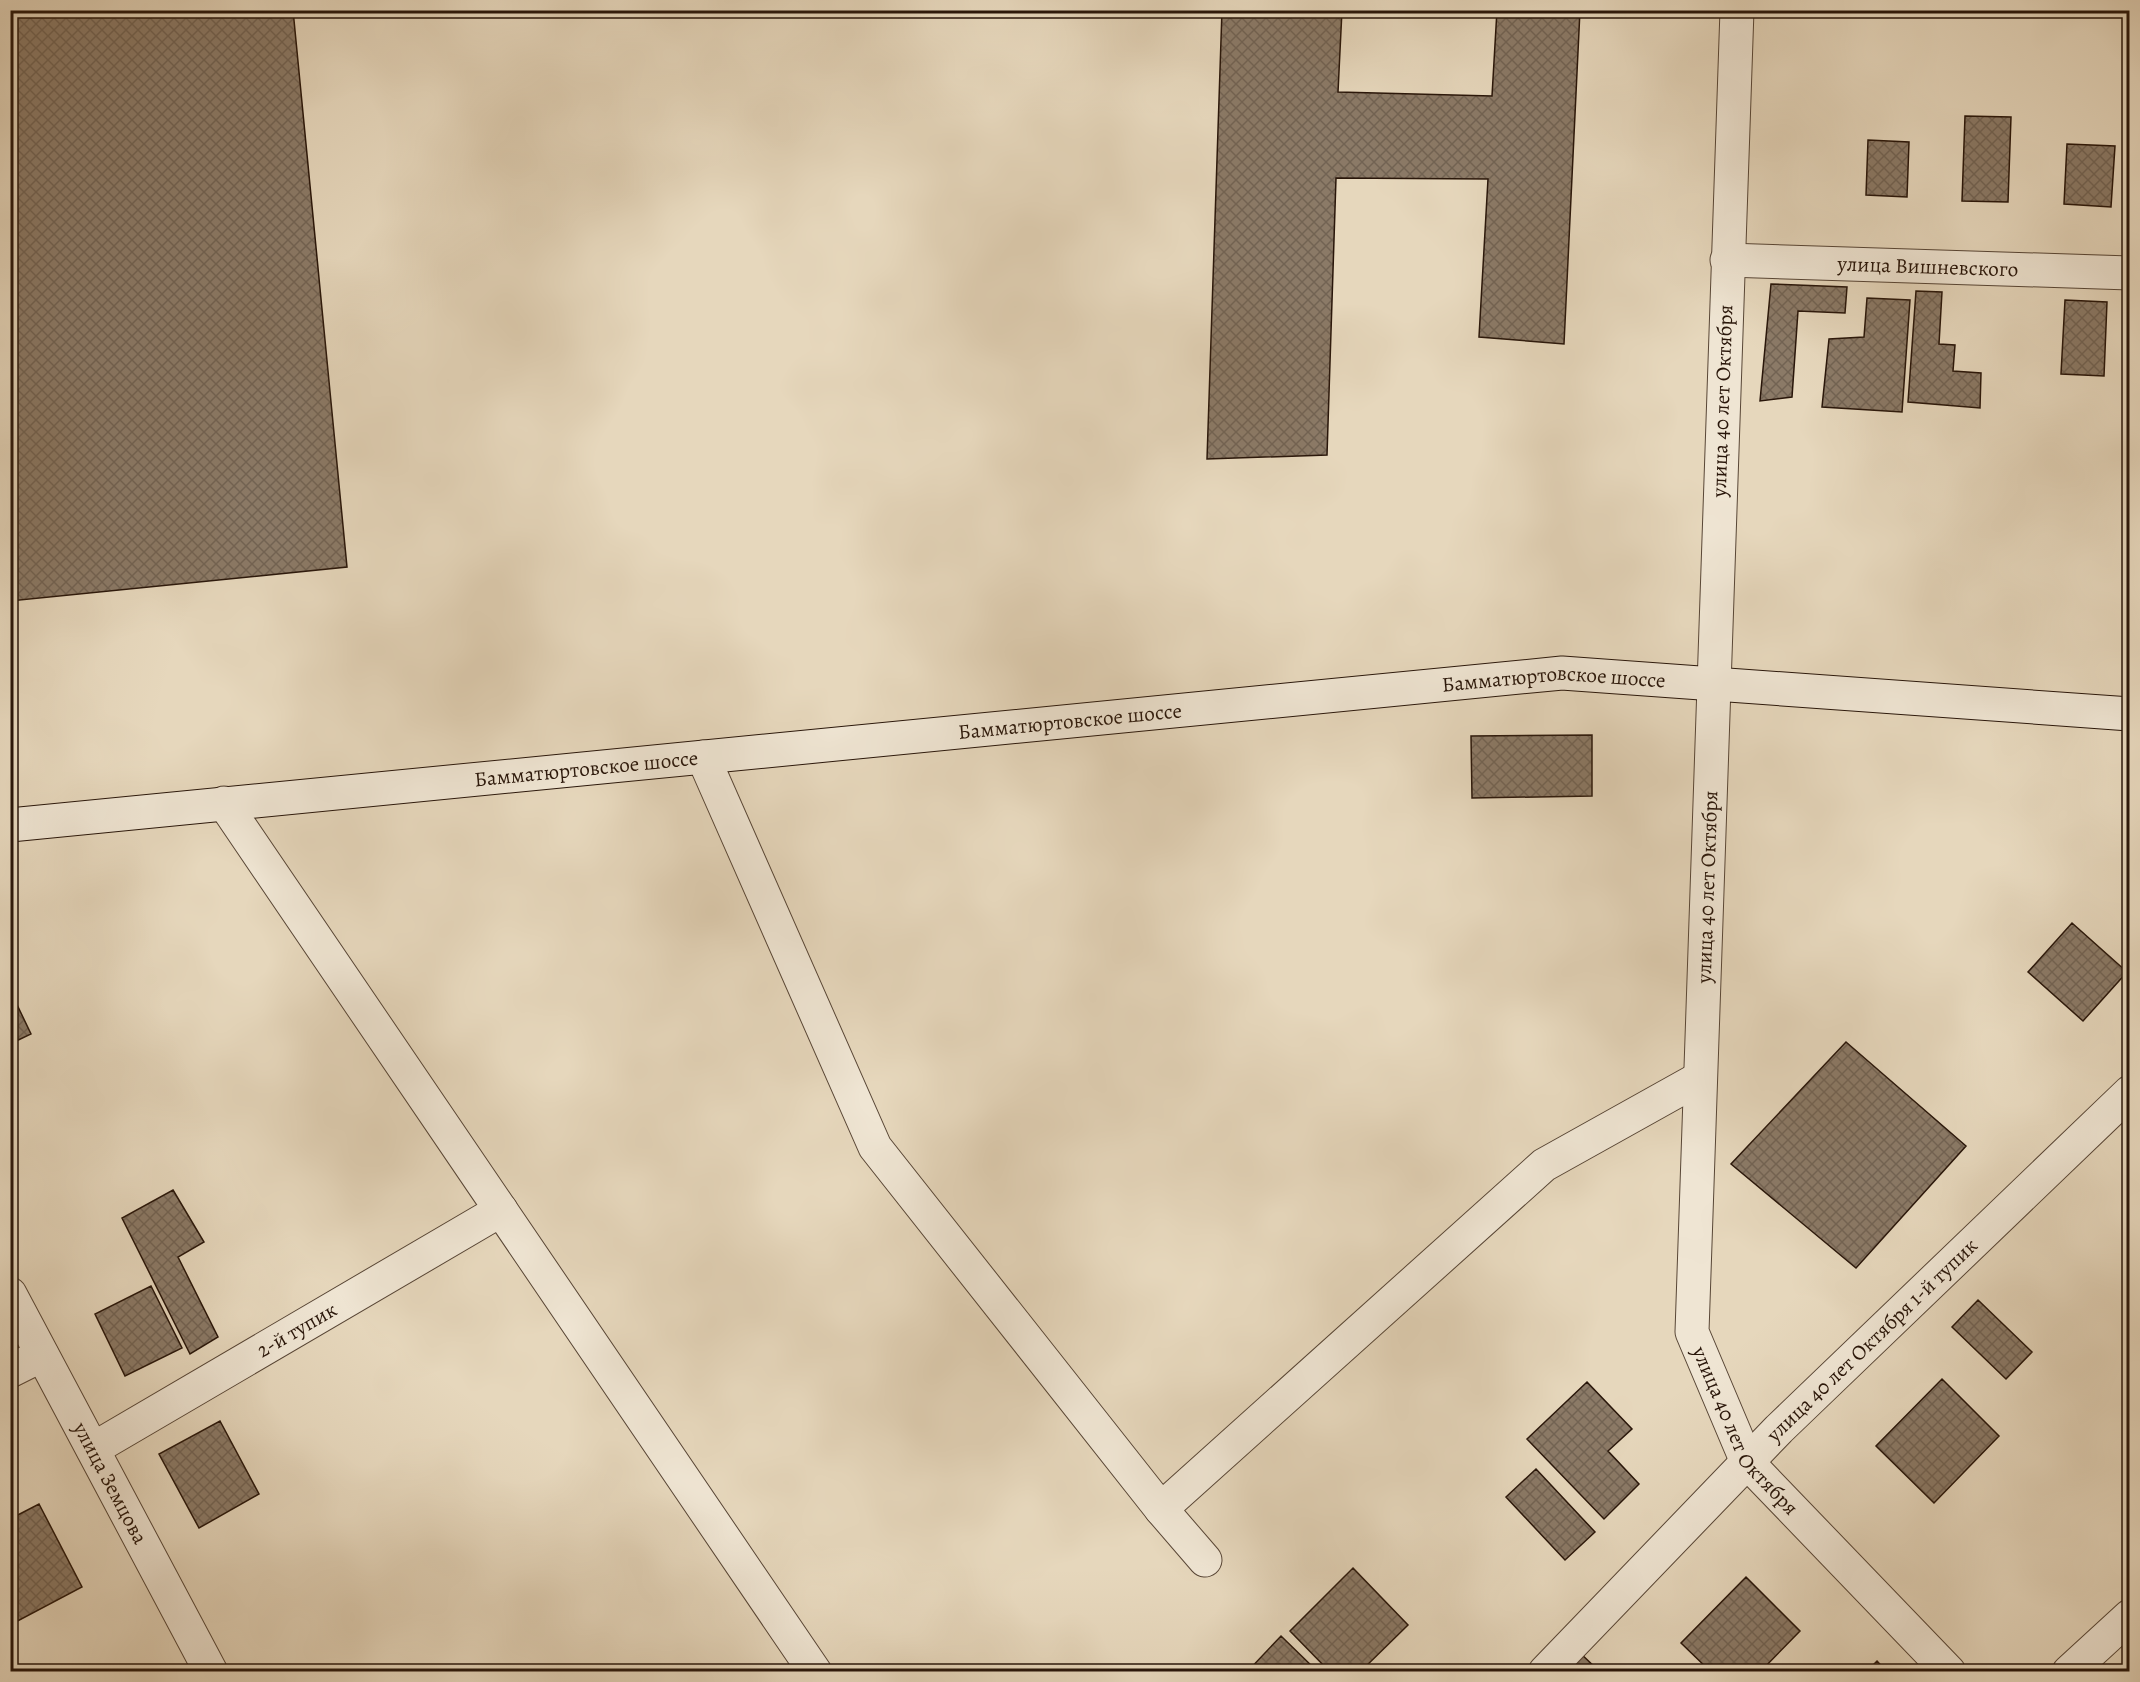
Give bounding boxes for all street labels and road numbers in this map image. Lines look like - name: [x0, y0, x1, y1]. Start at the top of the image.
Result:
- street label: улица Вишневского: [1836, 250, 2019, 283]
- street label: улица 40 лет Октября: [1705, 304, 1739, 499]
- street label: Бамматюртовское шоссе: [1440, 659, 1667, 699]
- street label: Бамматюртовское шоссе: [957, 696, 1183, 746]
- street label: Бамматюртовское шоссе: [473, 744, 699, 793]
- street label: улица 40 лет Октября: [1690, 790, 1724, 985]
- street label: улица 40 лет Октября 1-й тупик: [1759, 1232, 1984, 1449]
- street label: 2-й тупик: [251, 1295, 342, 1364]
- street label: улица 40 лет Октября: [1685, 1341, 1805, 1521]
- street label: улица Земцова: [66, 1416, 155, 1549]

